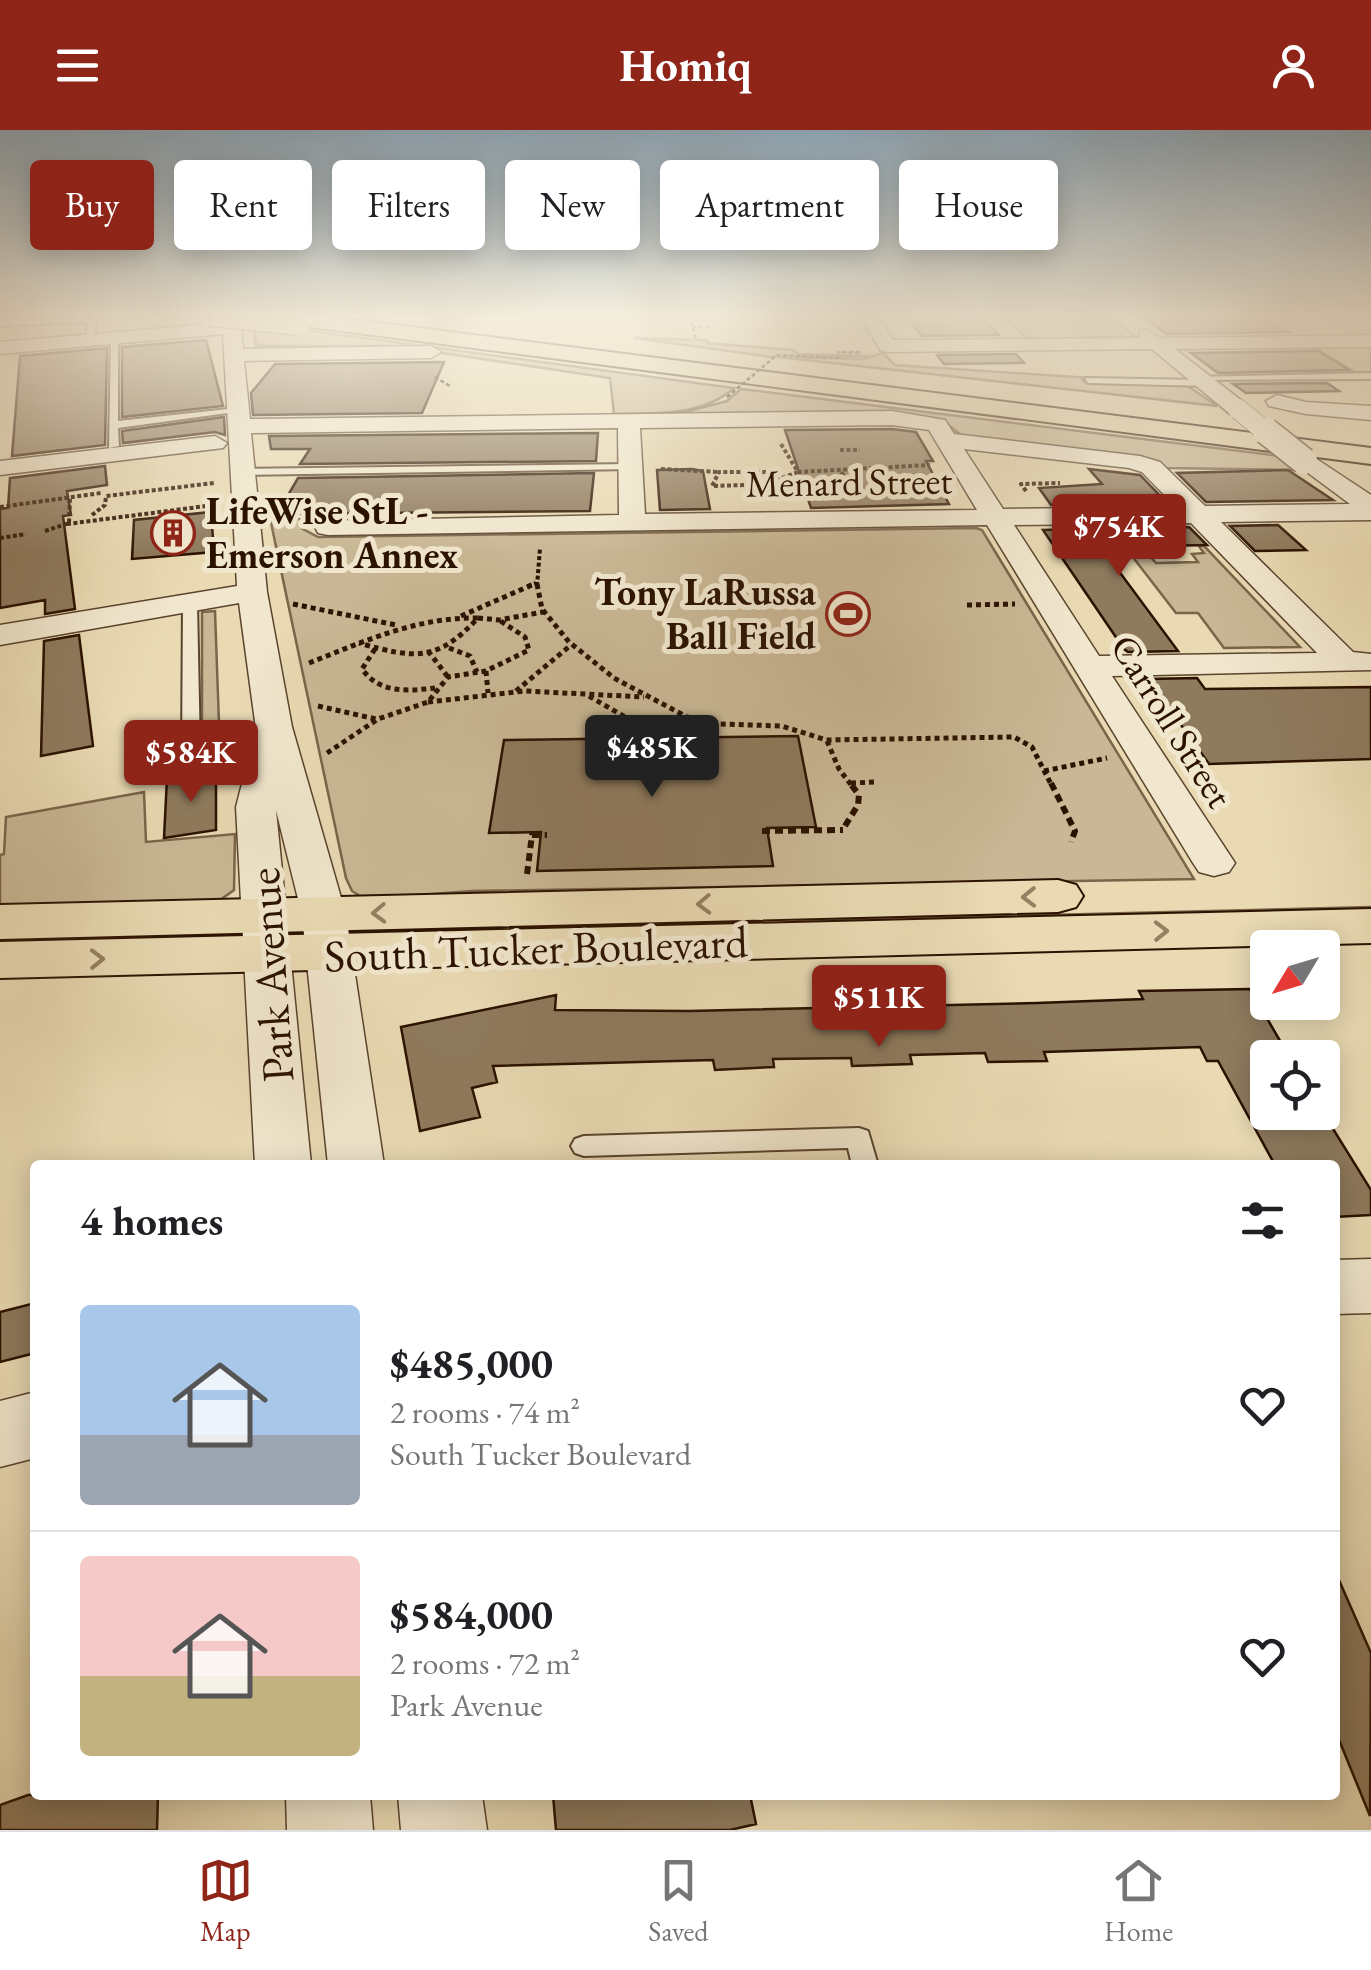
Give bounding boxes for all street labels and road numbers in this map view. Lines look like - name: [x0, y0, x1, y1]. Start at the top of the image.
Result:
- street label: Menard Street: [745, 455, 953, 508]
- street label: Carroll Street: [1100, 625, 1245, 816]
- street label: Park Avenue: [234, 866, 306, 1084]
- street label: South Tucker Boulevard: [323, 912, 749, 984]

